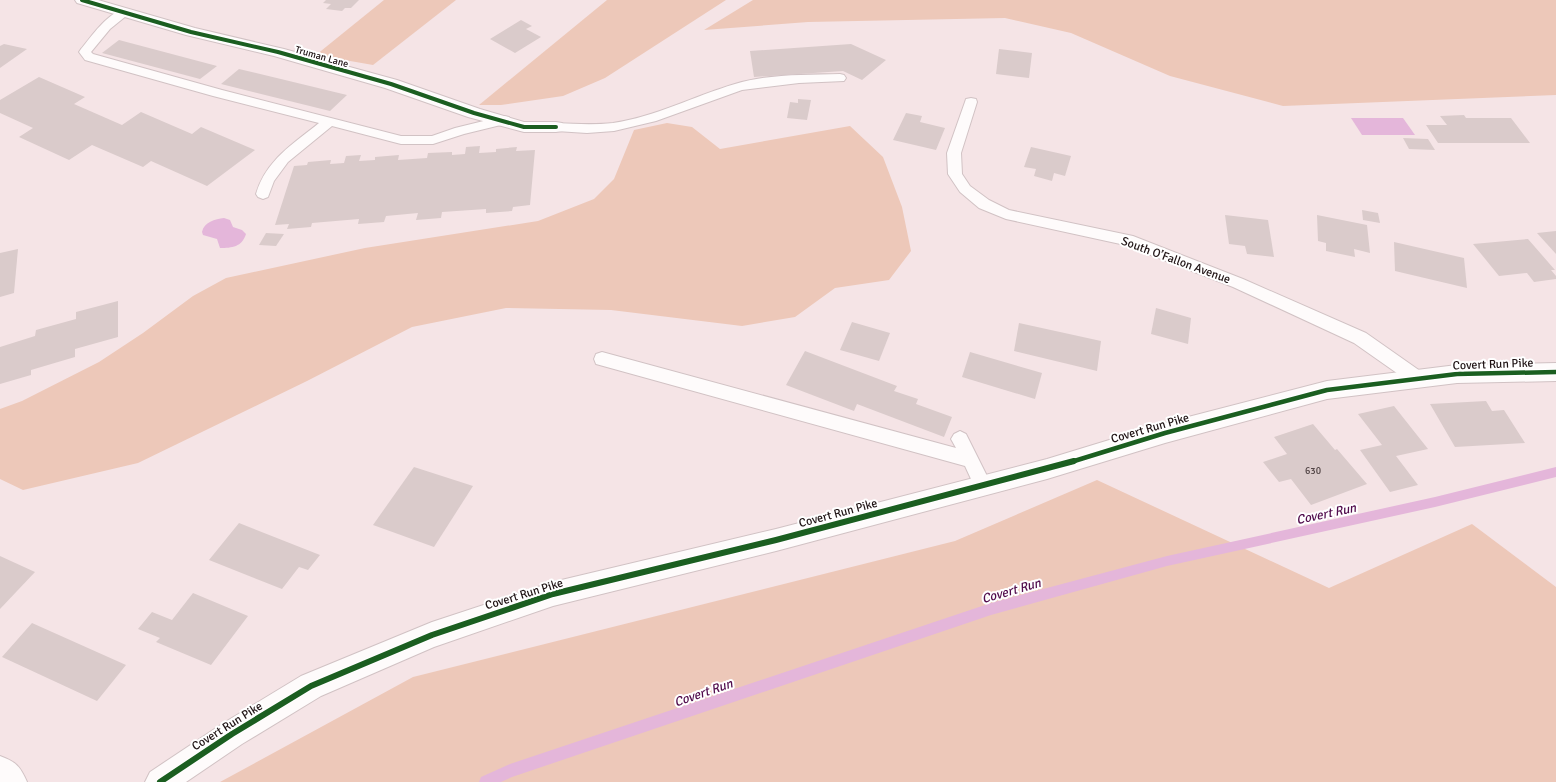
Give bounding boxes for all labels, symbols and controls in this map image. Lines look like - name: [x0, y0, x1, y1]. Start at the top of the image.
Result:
- street label: Truman Lane: [294, 44, 350, 70]
- street label: South O’Fallon Avenue: [1119, 234, 1233, 287]
- street label: Covert Run Pike: [1452, 356, 1534, 373]
- street label: Covert Run Pike: [1109, 410, 1191, 447]
- house number: 630: [1305, 465, 1321, 477]
- street label: Covert Run Pike: [797, 496, 879, 531]
- water label: Covert Run: [1295, 500, 1359, 528]
- water label: Covert Run: [980, 575, 1044, 607]
- street label: Covert Run Pike: [483, 576, 565, 613]
- water label: Covert Run: [672, 675, 736, 710]
- street label: Covert Run Pike: [189, 699, 265, 754]

